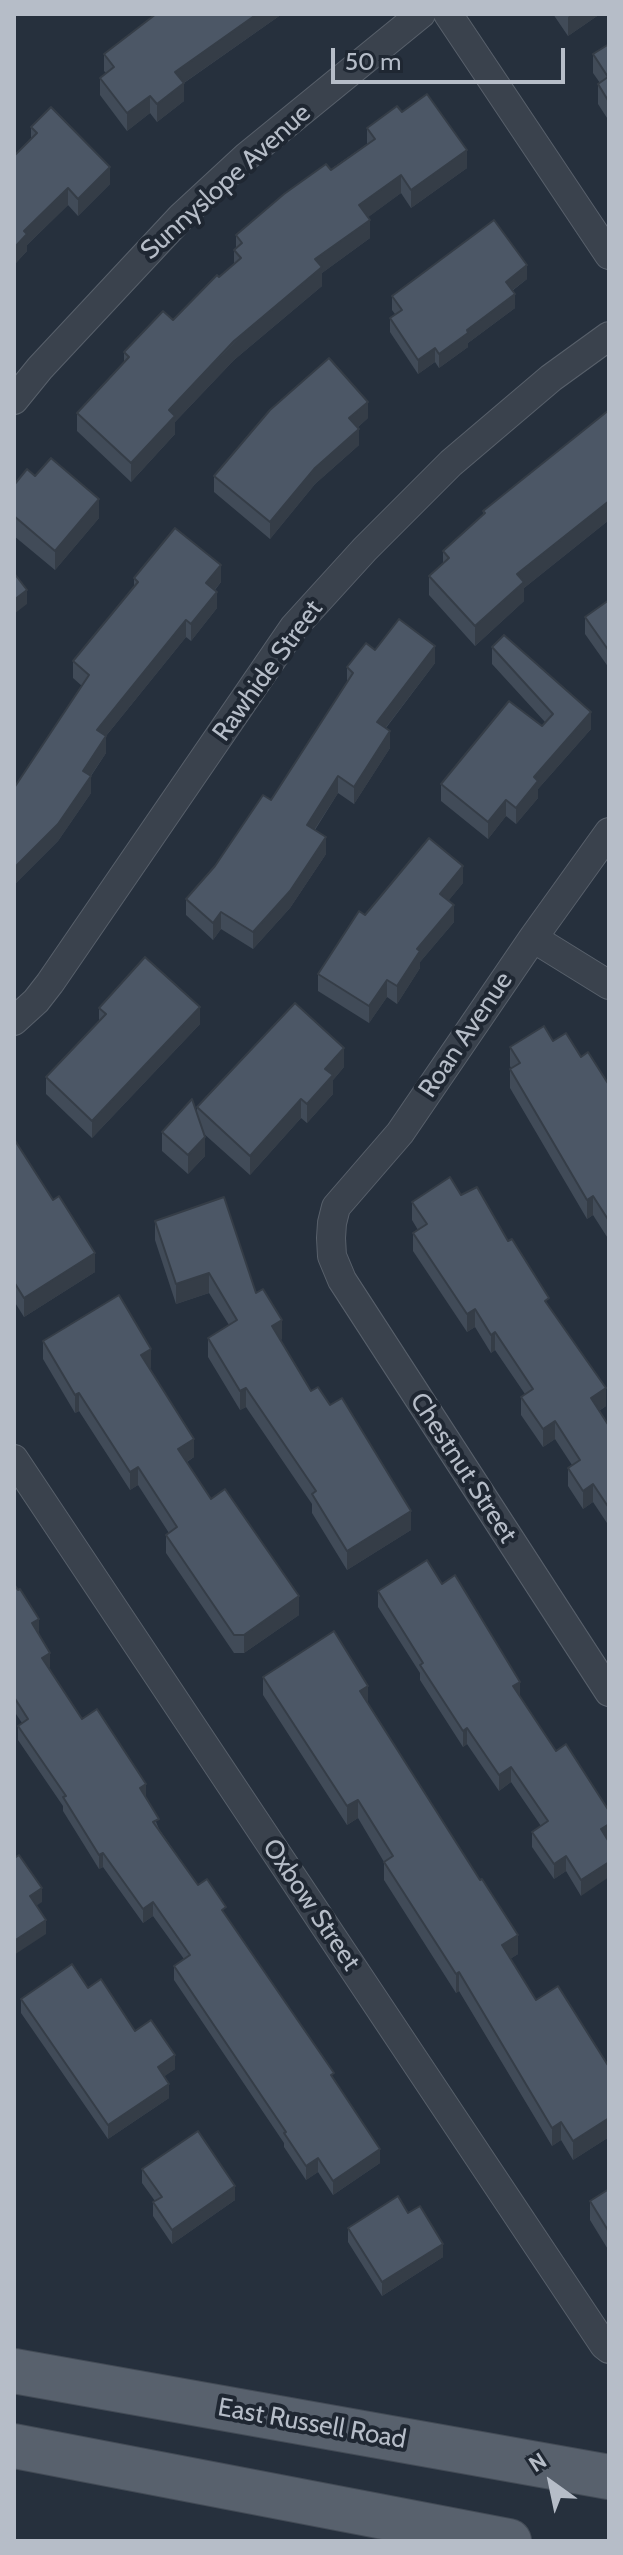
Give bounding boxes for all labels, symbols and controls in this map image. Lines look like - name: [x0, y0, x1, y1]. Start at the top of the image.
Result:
- scale bar: [335, 32, 569, 82]
- text: 50 m: [345, 47, 401, 76]
- street label: Sunnyslope Avenue: [135, 98, 317, 266]
- street label: Rawhide Street: [206, 594, 330, 748]
- street label: Roan Avenue: [413, 966, 519, 1104]
- street label: Chestnut Street: [403, 1387, 523, 1549]
- street label: Oxbow Street: [256, 1833, 366, 1977]
- street label: East Russell Road: [215, 2392, 409, 2456]
- north arrow: [511, 2443, 591, 2523]
- text: N: [524, 2447, 552, 2478]

